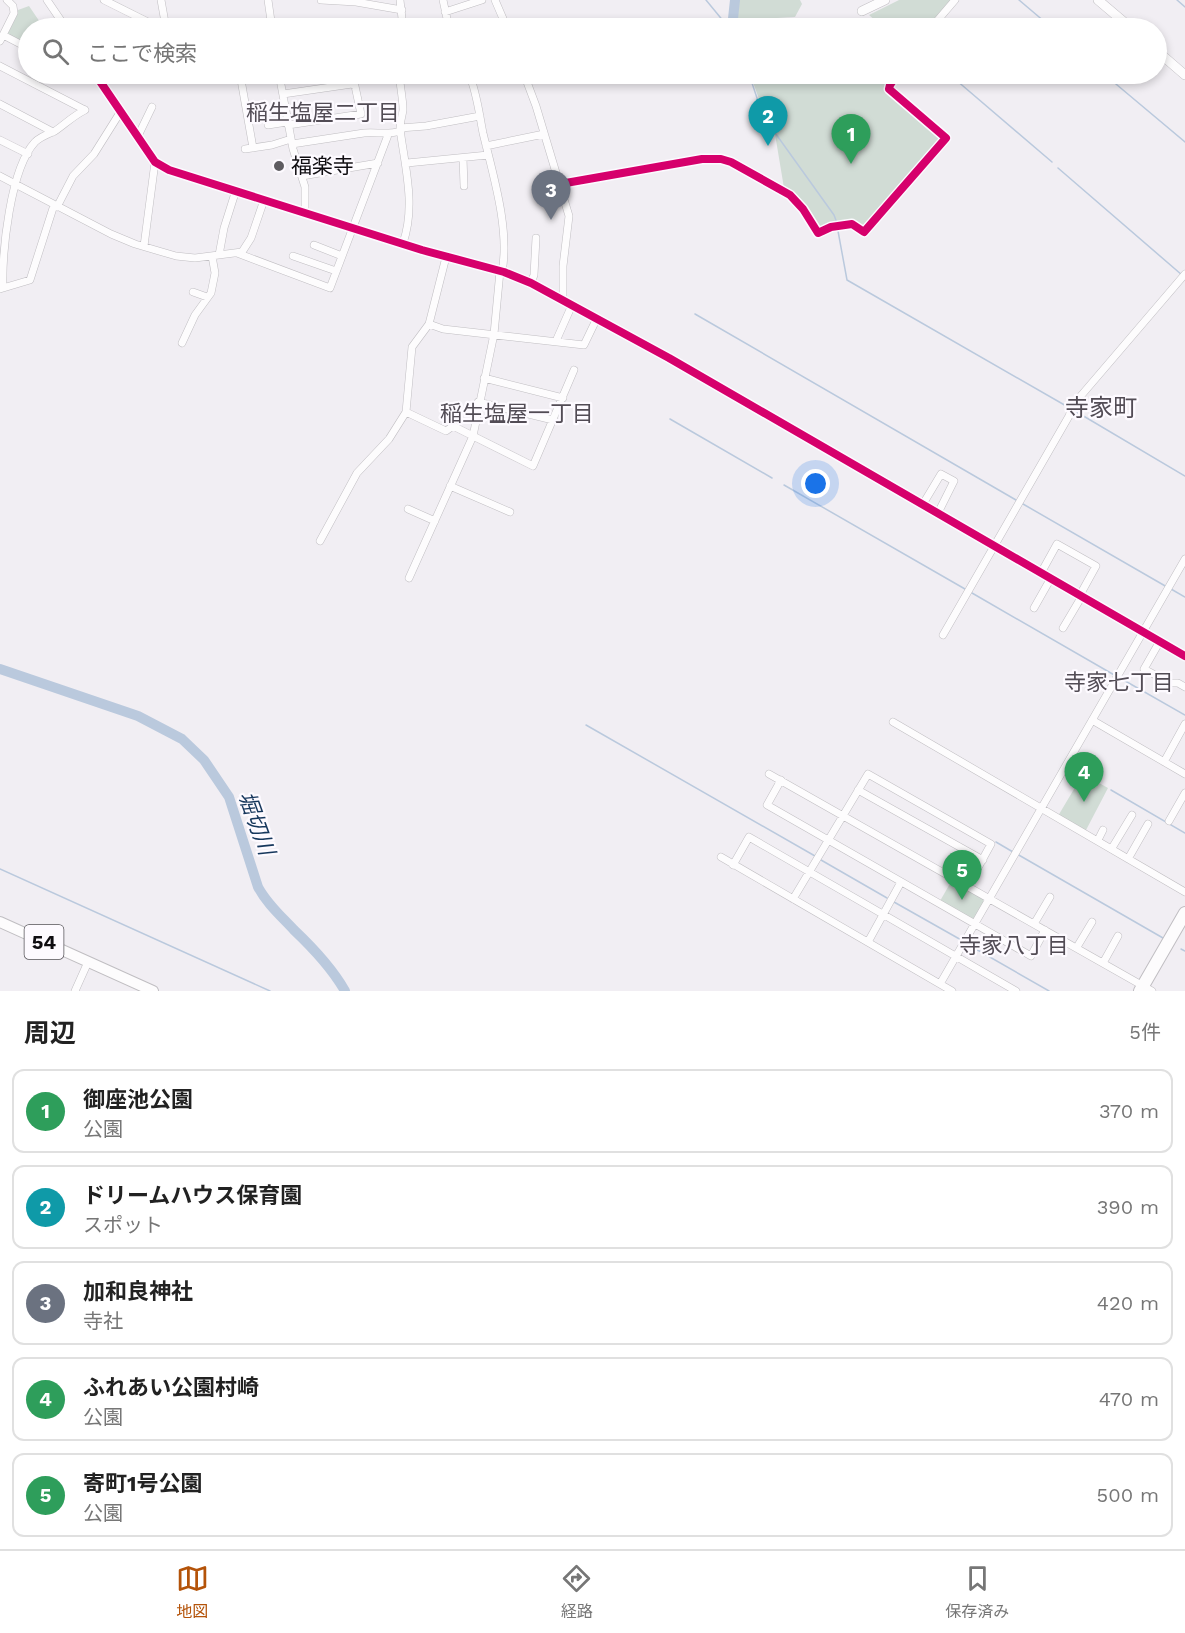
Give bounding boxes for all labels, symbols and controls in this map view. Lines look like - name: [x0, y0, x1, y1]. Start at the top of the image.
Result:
- search box: [18, 18, 1167, 84]
- icon: search: [39, 35, 72, 68]
- text: ここで検索: [87, 41, 197, 66]
- pin: 2: [748, 96, 788, 146]
- district label: 稲生塩屋二丁目: [246, 100, 400, 125]
- pin: 1: [832, 114, 870, 164]
- place label: 福楽寺: [291, 153, 354, 178]
- marker: 福楽寺: [272, 159, 286, 173]
- pin: 3: [532, 170, 570, 220]
- district label: 寺家町: [1065, 394, 1137, 422]
- district label: 稲生塩屋一丁目: [440, 401, 594, 426]
- your location: [801, 469, 830, 498]
- district label: 寺家七丁目: [1064, 670, 1174, 695]
- pin: 4: [1064, 752, 1104, 802]
- water label: 堀切川: [233, 788, 280, 860]
- pin: 5: [942, 850, 982, 900]
- road number: 54: [24, 925, 63, 959]
- district label: 寺家八丁目: [959, 933, 1069, 958]
- text: 周辺: [24, 1018, 76, 1048]
- text: 5件: [1129, 1020, 1161, 1044]
- text: 御座池公園: [83, 1087, 193, 1112]
- text: 1: [41, 1099, 50, 1123]
- text: 370 m: [1099, 1099, 1159, 1123]
- text: 公園: [83, 1117, 123, 1141]
- text: ドリームハウス保育園: [83, 1183, 302, 1208]
- text: 2: [40, 1195, 51, 1219]
- text: 390 m: [1097, 1195, 1159, 1219]
- text: スポット: [83, 1213, 163, 1237]
- text: 加和良神社: [83, 1279, 193, 1304]
- text: 3: [40, 1291, 51, 1315]
- text: 420 m: [1097, 1291, 1159, 1315]
- text: 寺社: [83, 1309, 123, 1333]
- text: ふれあい公園村崎: [83, 1375, 259, 1400]
- text: 4: [39, 1387, 52, 1411]
- text: 470 m: [1099, 1387, 1159, 1411]
- text: 公園: [83, 1405, 123, 1429]
- text: 寄町1号公園: [83, 1471, 202, 1496]
- text: 5: [40, 1483, 51, 1507]
- text: 500 m: [1097, 1483, 1159, 1507]
- text: 公園: [83, 1501, 123, 1525]
- tab: 地図: [176, 1562, 209, 1622]
- tab: 経路: [560, 1562, 593, 1622]
- tab: 保存済み: [945, 1562, 1009, 1622]

